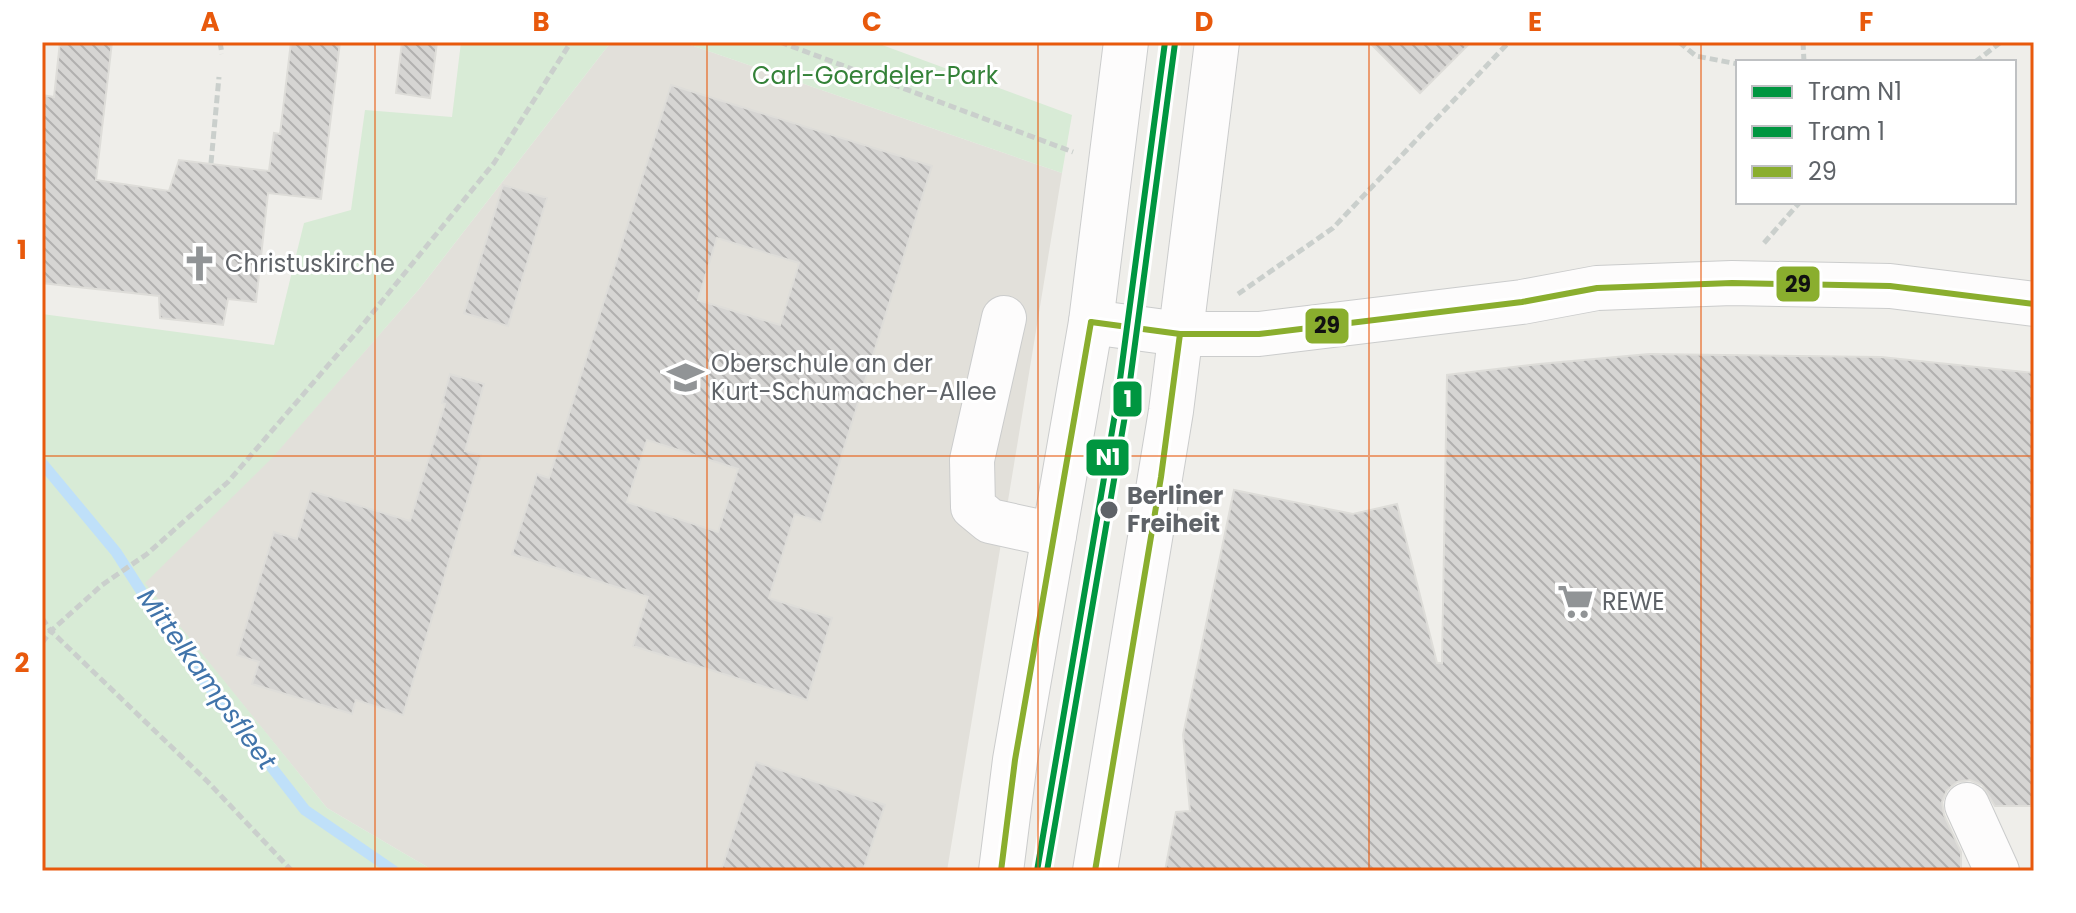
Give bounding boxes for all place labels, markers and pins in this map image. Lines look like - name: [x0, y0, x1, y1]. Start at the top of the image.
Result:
- church icon: Christuskirche: [180, 245, 218, 283]
- place label: Christuskirche: [225, 247, 395, 280]
- place label: Oberschule an der Kurt-Schumacher-Allee: [711, 347, 997, 408]
- school or university icon: Oberschule an der Kurt-Schumacher-Allee: [666, 359, 704, 397]
- place label: Berliner Freiheit: [1127, 479, 1223, 540]
- marker: Berliner Freiheit: [1098, 499, 1120, 521]
- supermarket icon: REWE: [1557, 583, 1595, 621]
- place label: REWE: [1602, 585, 1665, 618]

